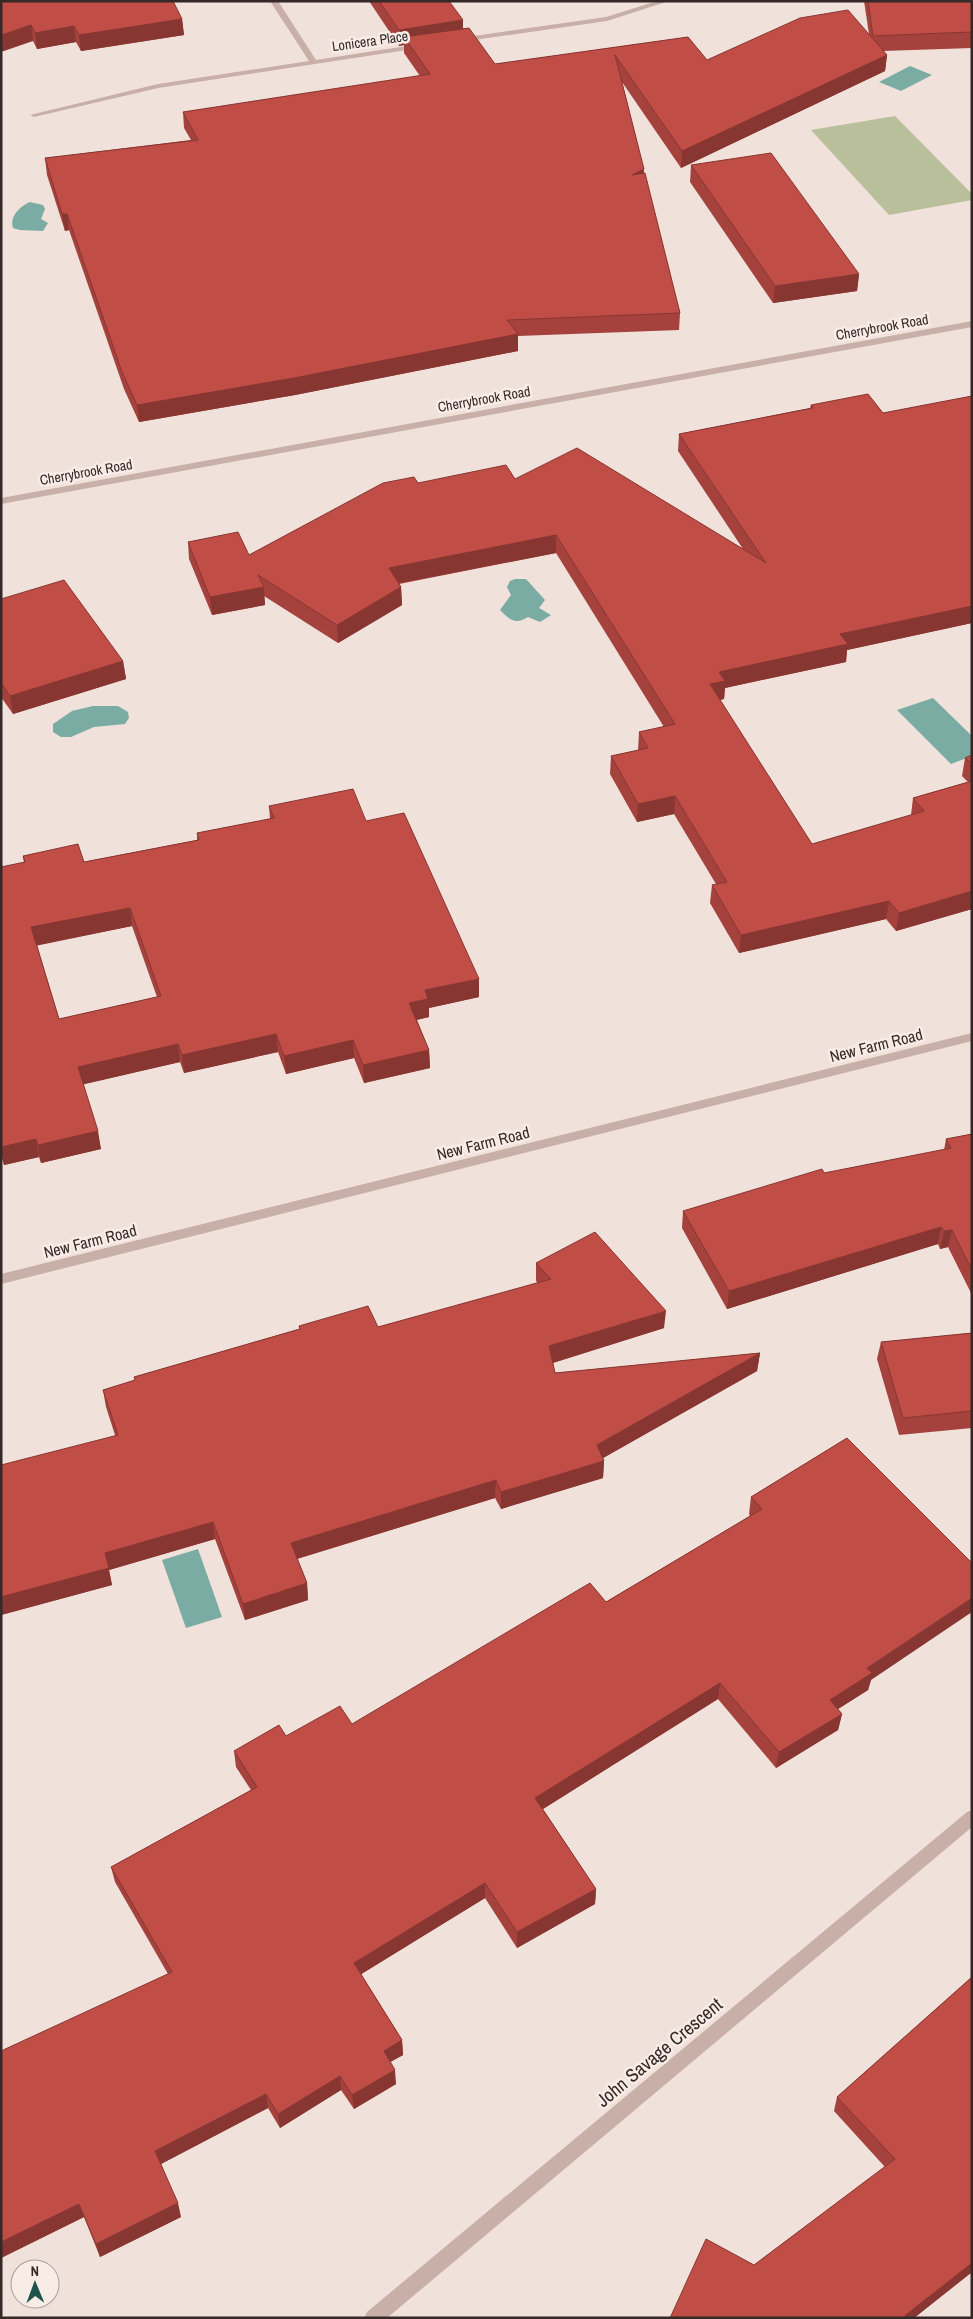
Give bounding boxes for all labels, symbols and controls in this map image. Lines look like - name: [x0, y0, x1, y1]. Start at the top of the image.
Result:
- street label: Lonicera Place: [331, 27, 409, 55]
- street label: Cherrybrook Road: [834, 310, 930, 344]
- street label: Cherrybrook Road: [436, 382, 532, 416]
- street label: Cherrybrook Road: [38, 455, 134, 489]
- street label: New Farm Road: [827, 1023, 925, 1067]
- street label: New Farm Road: [434, 1121, 532, 1165]
- street label: New Farm Road: [41, 1219, 139, 1263]
- street label: John Savage Crescent: [590, 1991, 728, 2113]
- north arrow: [10, 2259, 60, 2309]
- text: N: [30, 2262, 39, 2280]

